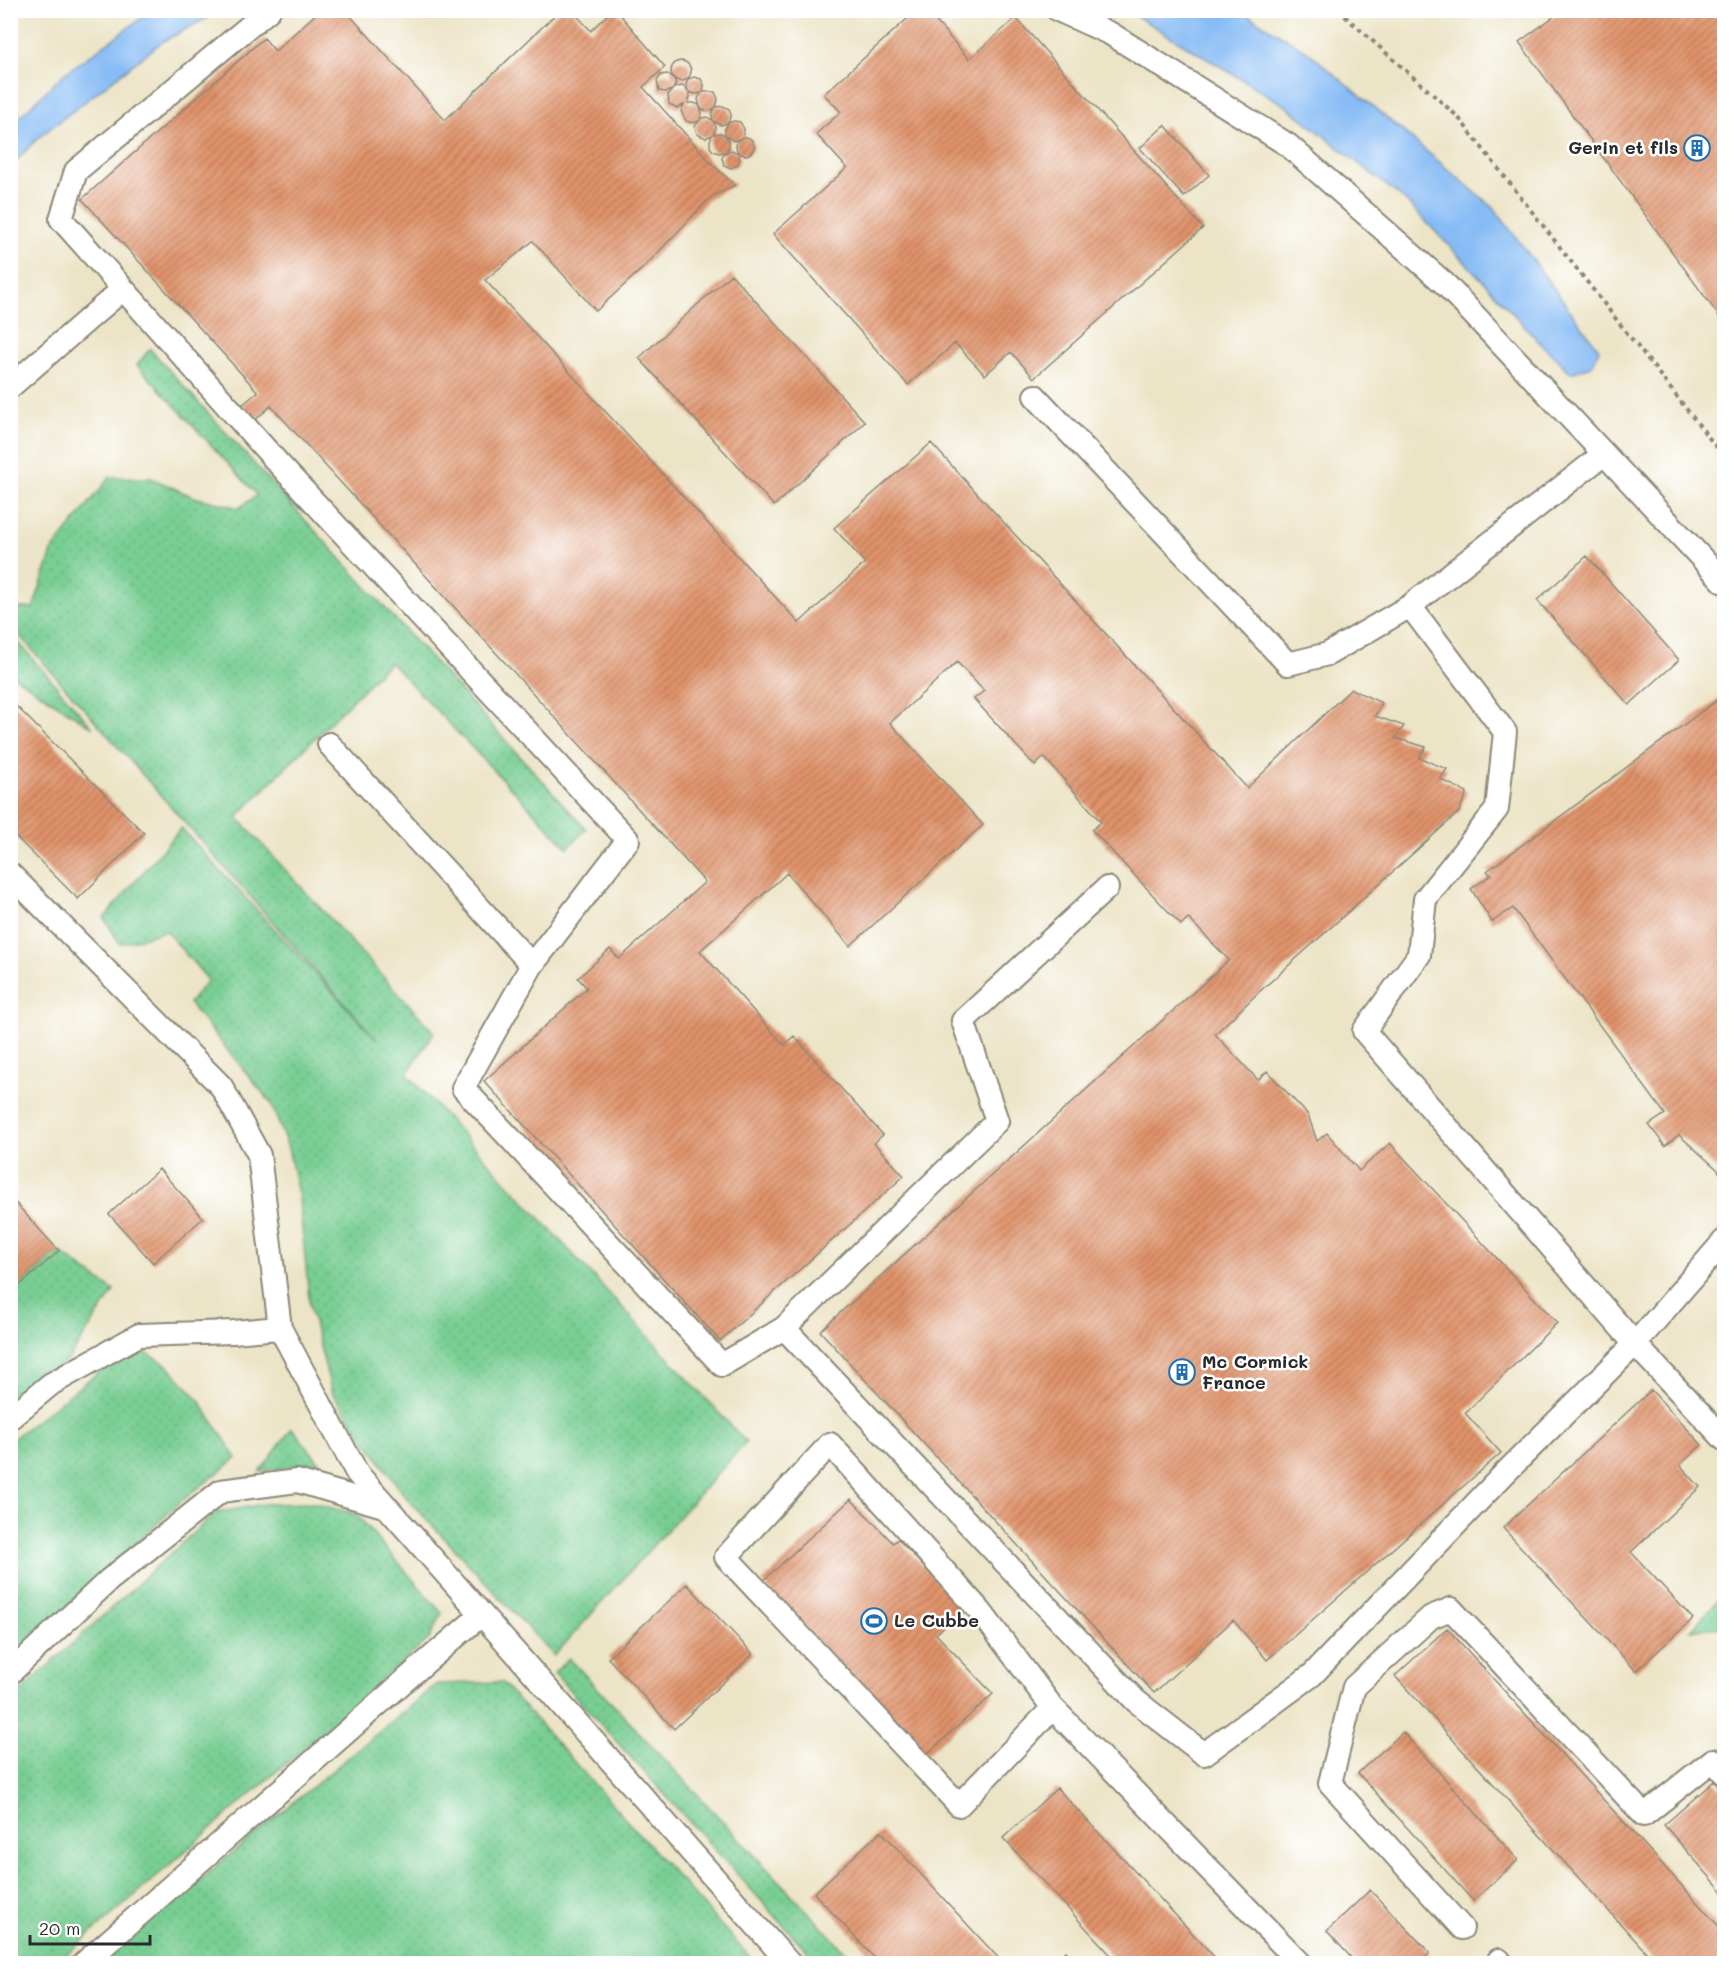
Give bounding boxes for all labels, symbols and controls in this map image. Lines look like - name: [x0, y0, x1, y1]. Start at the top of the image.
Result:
- building icon: Gerin et fils: [1682, 133, 1712, 163]
- place label: Gerin et fils: [1568, 135, 1678, 159]
- place label: Mc Cormick France: [1202, 1349, 1308, 1394]
- building icon: Mc Cormick France: [1167, 1357, 1197, 1387]
- sports icon: Le Cubbe: [859, 1606, 889, 1636]
- place label: Le Cubbe: [894, 1608, 979, 1632]
- scale bar: [30, 1908, 150, 1946]
- text: 20 m: [39, 1916, 80, 1940]

